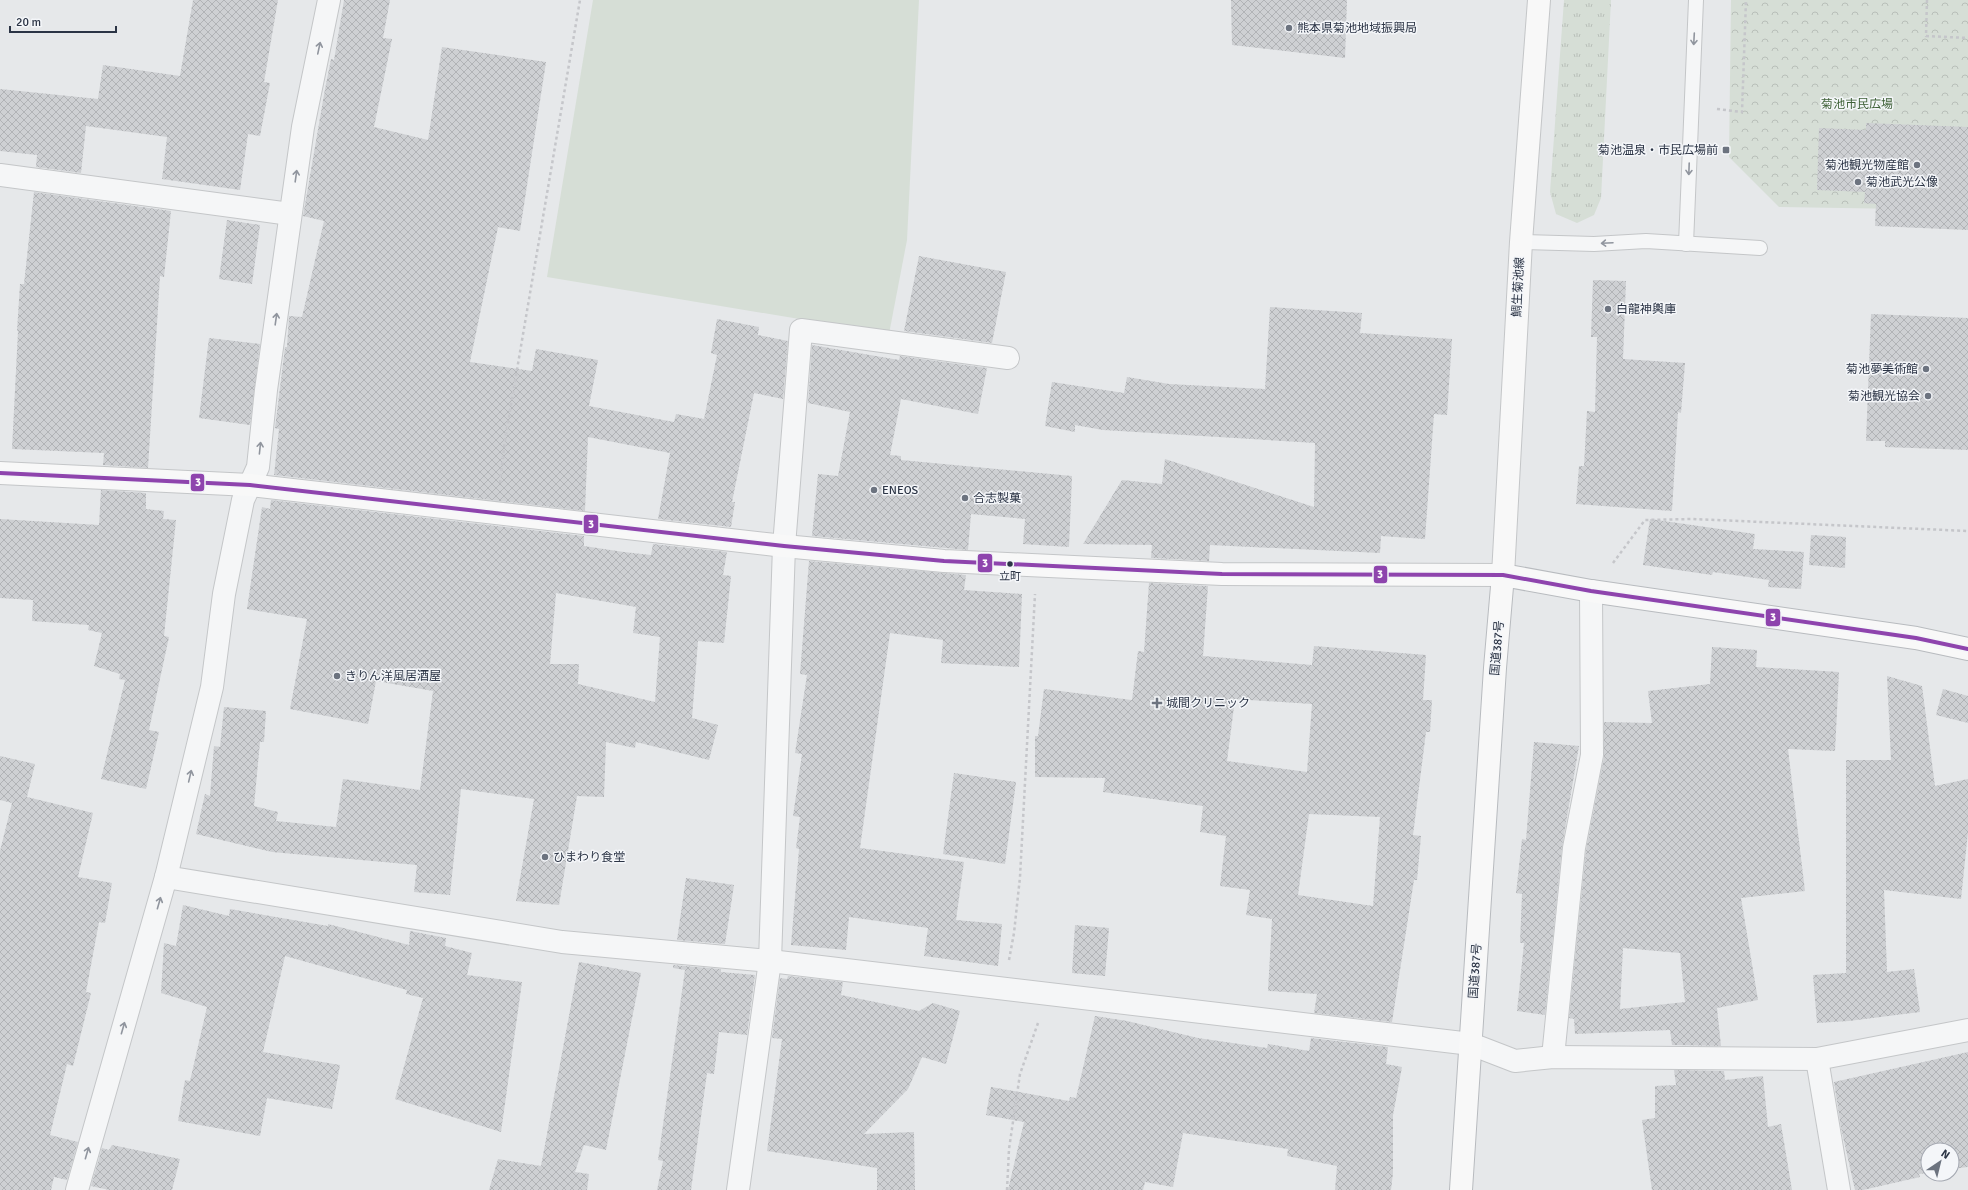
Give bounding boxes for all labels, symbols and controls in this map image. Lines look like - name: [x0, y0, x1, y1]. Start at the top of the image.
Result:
- scale bar: [10, 8, 116, 34]
- text: 20 m: [16, 15, 41, 30]
- place label: 熊本県菊池地域振興局: [1297, 21, 1417, 36]
- marker: 熊本県菊池地域振興局: [1284, 23, 1294, 33]
- one-way arrow: [1690, 32, 1698, 45]
- one-way arrow: [316, 42, 324, 55]
- park label: 菊池市民広場: [1821, 97, 1893, 112]
- place label: 菊池温泉・市民広場前: [1598, 143, 1718, 158]
- marker: 菊池温泉・市民広場前: [1721, 145, 1731, 155]
- place label: 菊池観光物産館: [1825, 158, 1909, 173]
- marker: 菊池観光物産館: [1912, 160, 1922, 170]
- one-way arrow: [1685, 162, 1692, 175]
- one-way arrow: [292, 170, 300, 183]
- place label: 菊池武光公像: [1866, 175, 1938, 190]
- marker: 菊池武光公像: [1853, 177, 1863, 187]
- one-way arrow: [1601, 239, 1614, 247]
- street label: 鯛生菊池線: [1509, 257, 1528, 317]
- place label: 白龍神輿庫: [1616, 302, 1676, 317]
- marker: 白龍神輿庫: [1603, 304, 1613, 314]
- one-way arrow: [272, 313, 280, 326]
- place label: 菊池夢美術館: [1846, 362, 1918, 377]
- marker: 菊池夢美術館: [1921, 364, 1931, 374]
- place label: 菊池観光協会: [1848, 389, 1920, 404]
- marker: 菊池観光協会: [1923, 391, 1933, 401]
- one-way arrow: [256, 442, 263, 455]
- line badge: 3: [190, 473, 205, 492]
- text: 3: [195, 476, 201, 489]
- place label: ENEOS: [882, 483, 919, 498]
- marker: ENEOS: [869, 485, 879, 495]
- place label: 合志製菓: [973, 491, 1021, 506]
- marker: 合志製菓: [960, 493, 970, 503]
- line badge: 3: [583, 514, 599, 534]
- text: 3: [588, 518, 594, 531]
- line badge: 3: [977, 553, 993, 573]
- text: 3: [982, 557, 988, 570]
- marker: 立町: [1005, 559, 1015, 569]
- line badge: 3: [1373, 565, 1388, 584]
- text: 3: [1377, 568, 1383, 581]
- place label: 立町: [999, 570, 1021, 583]
- line badge: 3: [1765, 608, 1781, 627]
- text: 3: [1770, 611, 1776, 624]
- street label: 国道387号: [1488, 620, 1507, 676]
- place label: きりん洋風居酒屋: [345, 669, 441, 684]
- marker: きりん洋風居酒屋: [332, 671, 342, 681]
- place label: 城間クリニック: [1166, 696, 1250, 711]
- marker: 城間クリニック: [1151, 697, 1163, 709]
- one-way arrow: [187, 770, 195, 783]
- place label: ひまわり食堂: [553, 850, 625, 865]
- marker: ひまわり食堂: [540, 852, 550, 862]
- one-way arrow: [156, 896, 163, 909]
- street label: 国道387号: [1466, 943, 1485, 999]
- one-way arrow: [120, 1021, 127, 1034]
- north arrow: [1920, 1142, 1960, 1182]
- one-way arrow: [84, 1146, 91, 1159]
- text: N: [1939, 1147, 1952, 1162]

